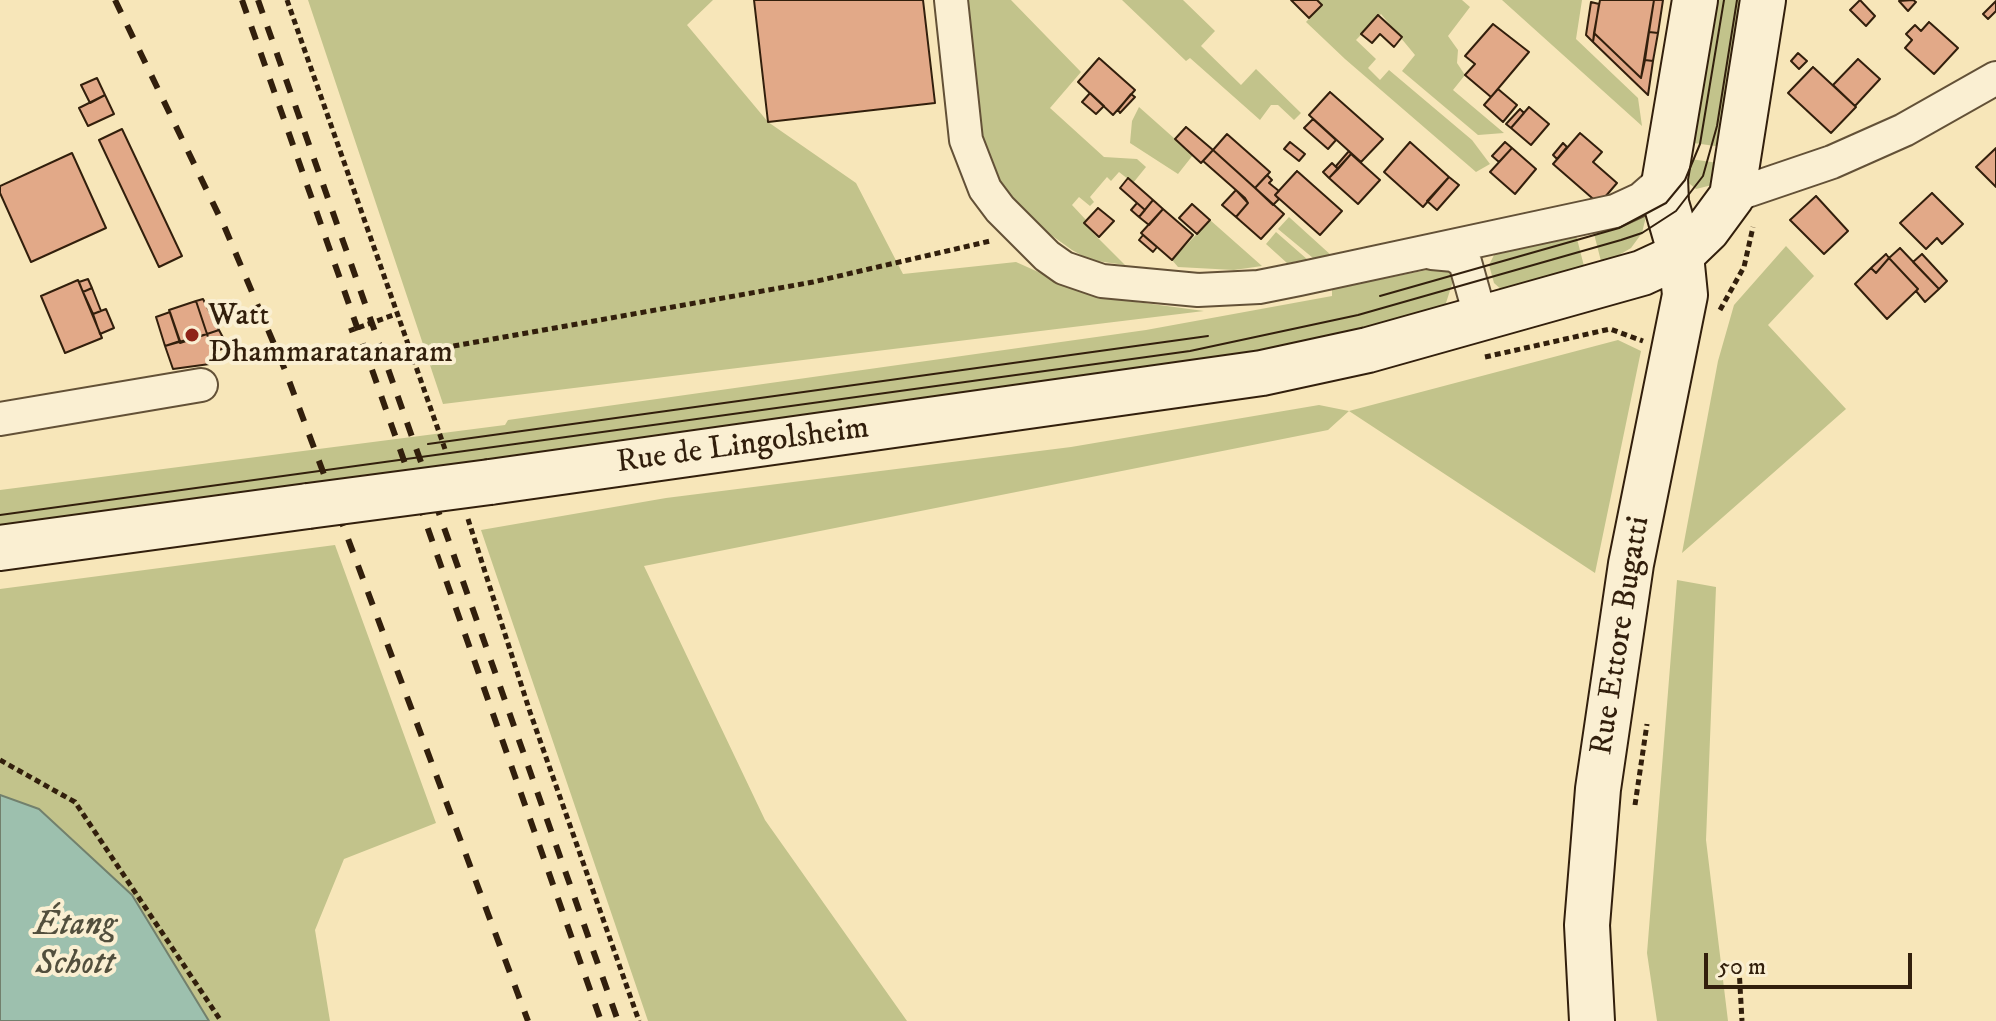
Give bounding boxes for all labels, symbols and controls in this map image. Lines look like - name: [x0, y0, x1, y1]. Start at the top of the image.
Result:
- place label: Watt Dhammaratanaram: [208, 298, 453, 373]
- marker: Watt Dhammaratanaram: [183, 326, 201, 344]
- street label: Rue de Lingolsheim: [614, 410, 872, 484]
- street label: Rue Ettore Bugatti: [1584, 514, 1660, 758]
- water label: Étang Schott: [34, 907, 116, 986]
- scale bar: [1708, 937, 1916, 987]
- text: 50 m: [1718, 952, 1766, 982]

